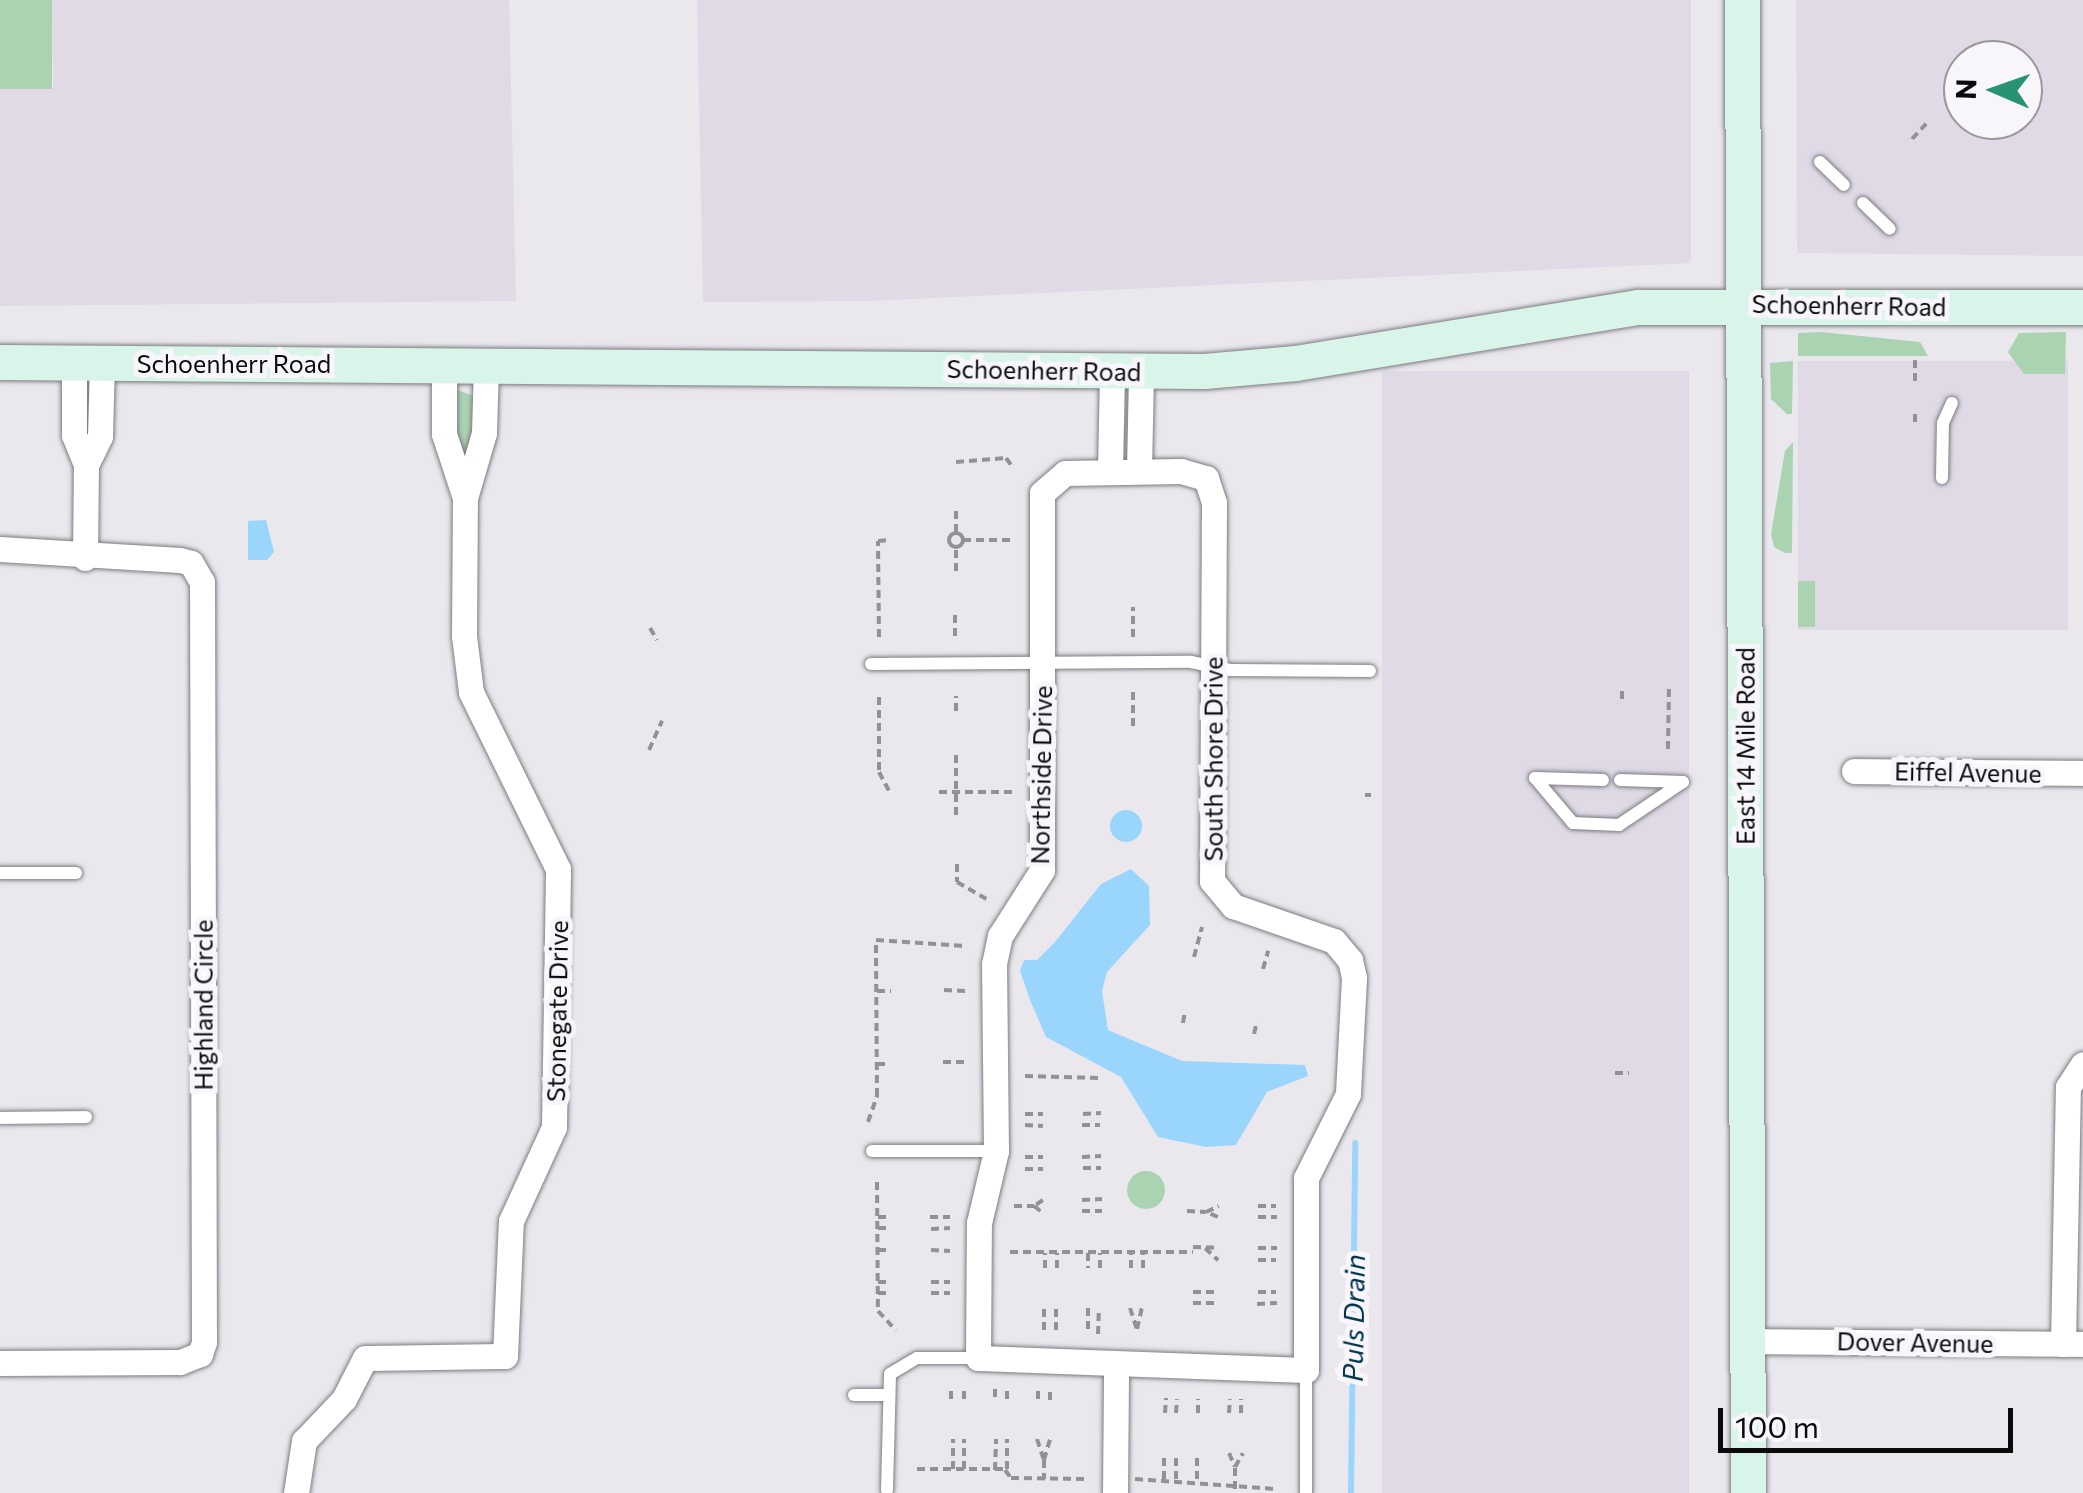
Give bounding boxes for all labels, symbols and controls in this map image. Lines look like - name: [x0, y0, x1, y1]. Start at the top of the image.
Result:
- north arrow: [1943, 40, 2043, 140]
- text: N: [1948, 78, 1982, 100]
- street label: Schoenherr Road: [1752, 288, 1946, 322]
- street label: Schoenherr Road: [137, 348, 331, 378]
- street label: Schoenherr Road: [947, 353, 1141, 387]
- street label: East 14 Mile Road: [1730, 647, 1760, 845]
- street label: South Shore Drive: [1198, 657, 1228, 861]
- street label: Northside Drive: [1024, 685, 1058, 865]
- street label: Eiffel Avenue: [1894, 756, 2042, 788]
- street label: Highland Circle: [188, 919, 218, 1091]
- street label: Stonegate Drive: [540, 920, 574, 1102]
- water label: Puls Drain: [1335, 1254, 1371, 1382]
- street label: Dover Avenue: [1836, 1326, 1994, 1358]
- scale bar: [1723, 1388, 2018, 1450]
- text: 100 m: [1735, 1407, 1819, 1444]

